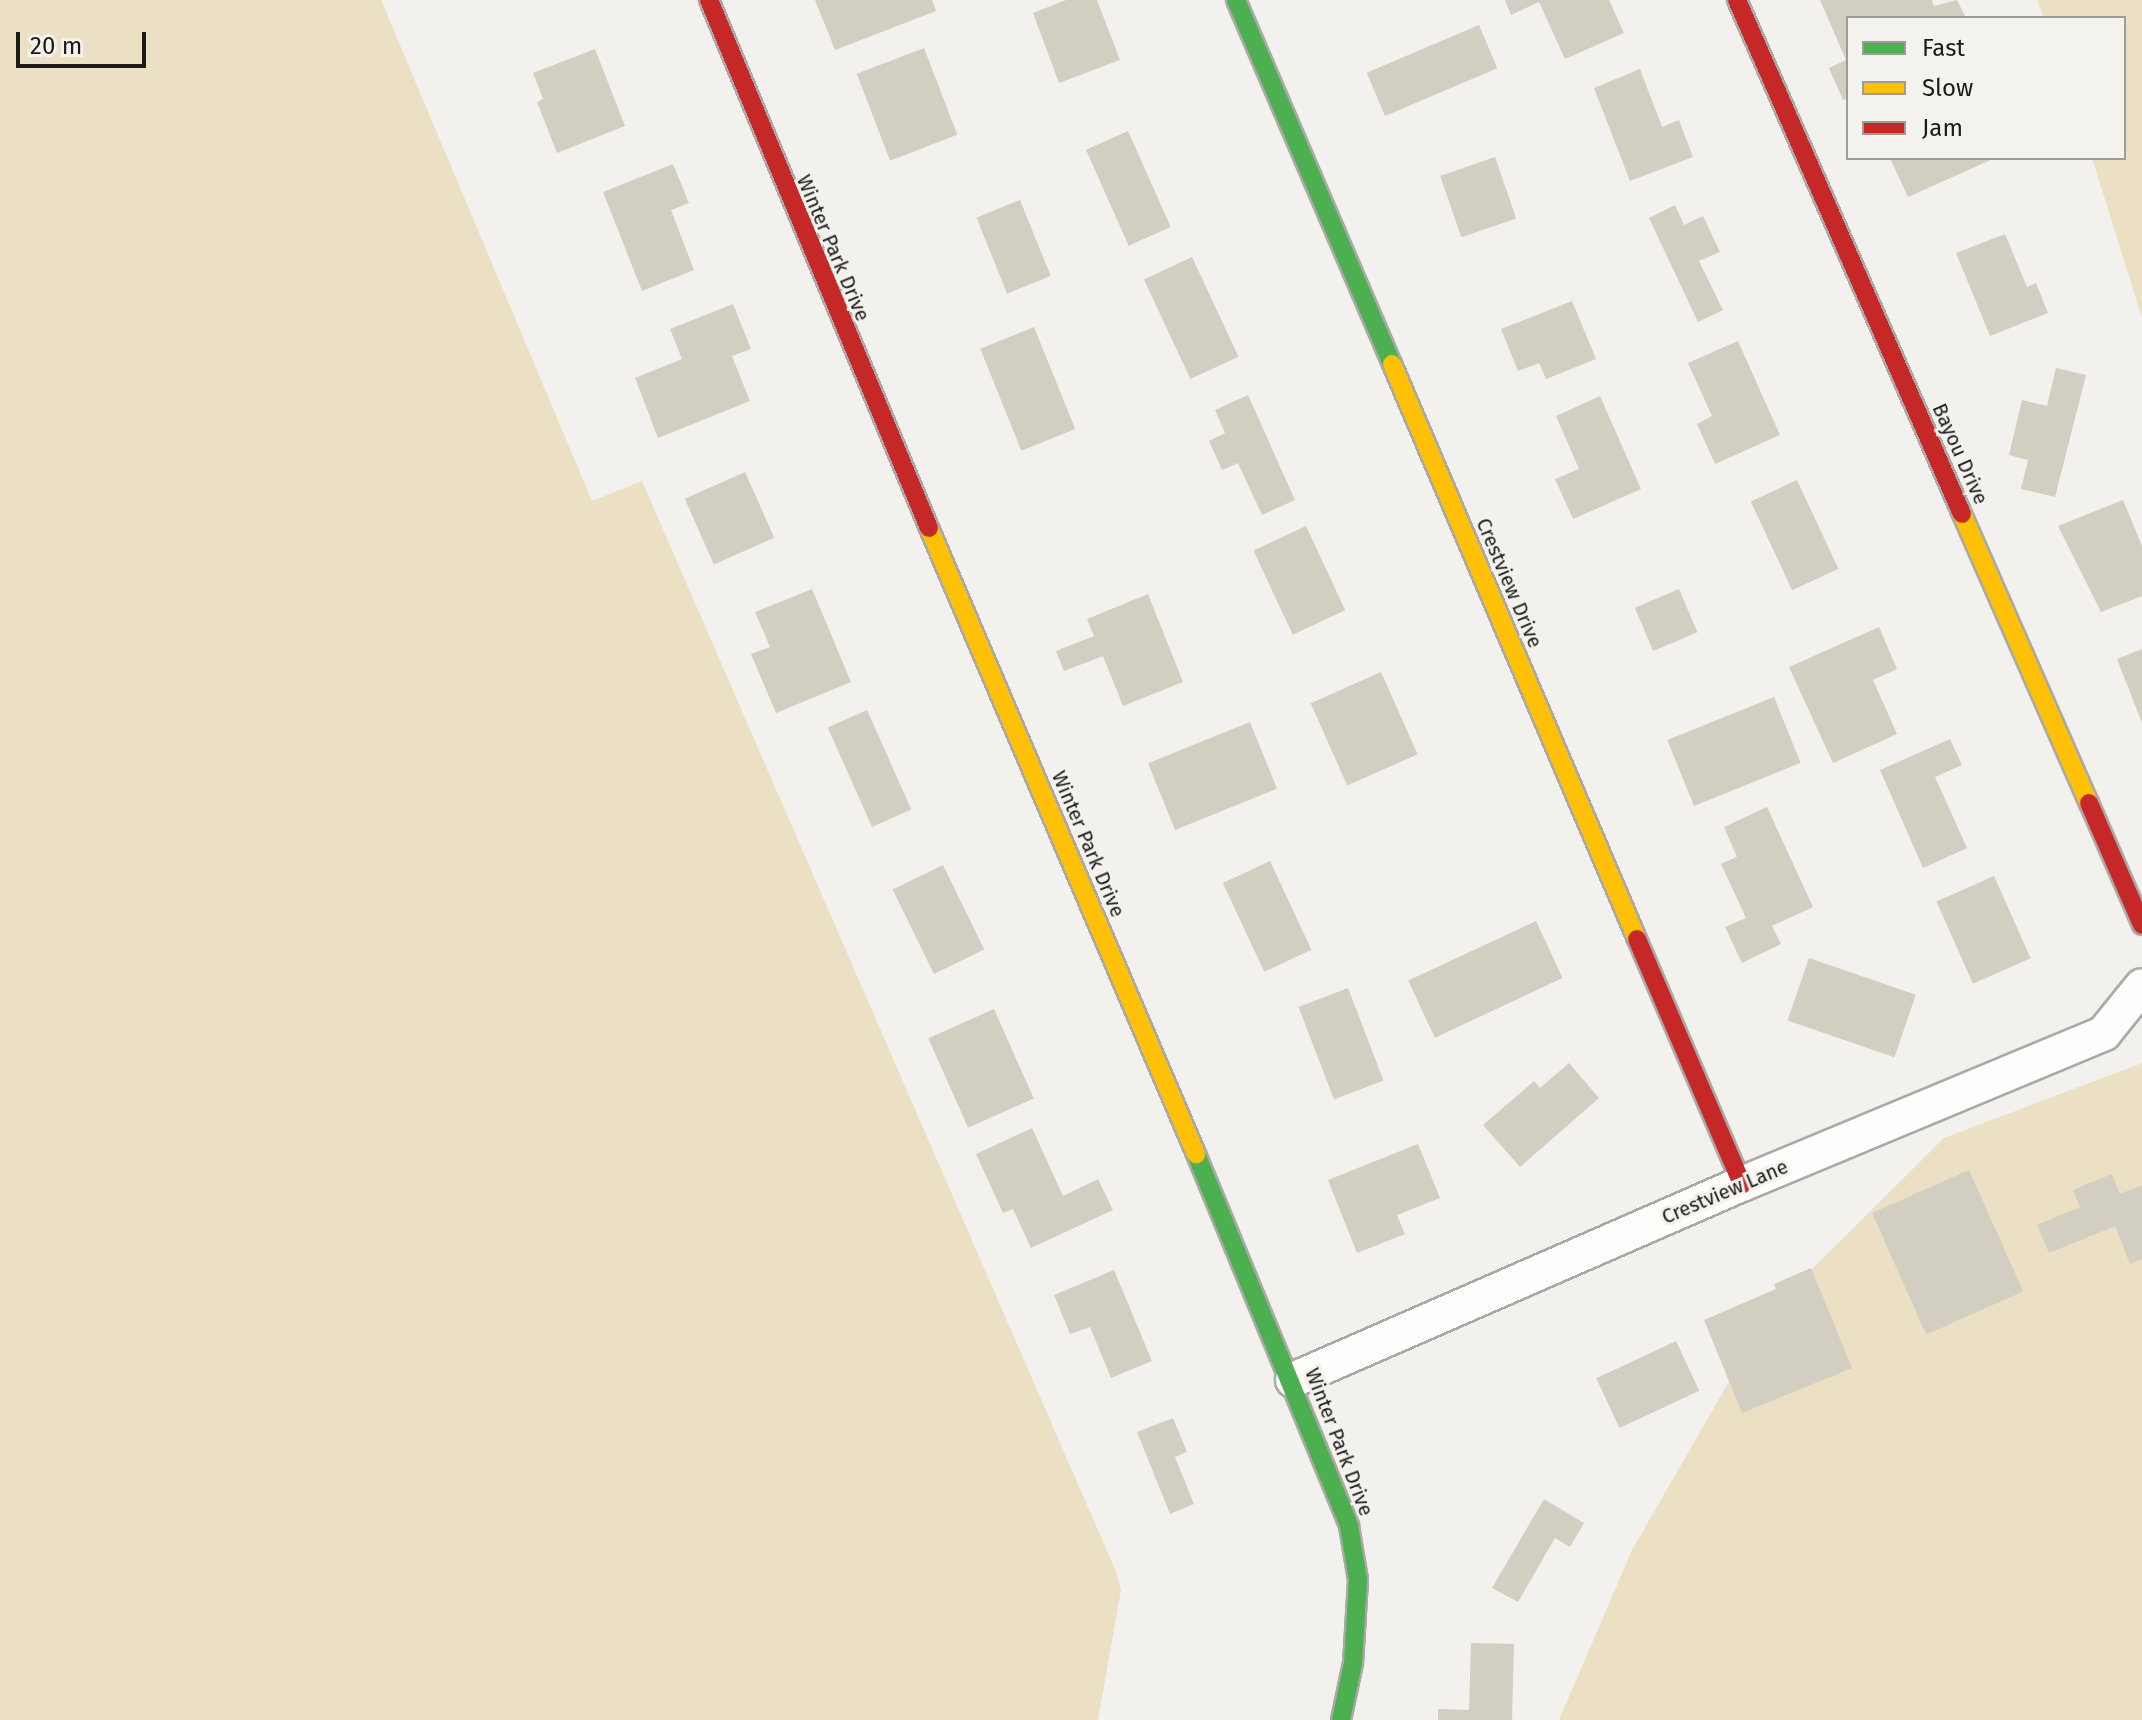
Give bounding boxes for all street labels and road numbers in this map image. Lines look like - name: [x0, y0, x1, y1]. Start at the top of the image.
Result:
- street label: Winter Park Drive: [791, 171, 875, 325]
- street label: Bayou Drive: [1927, 400, 1993, 508]
- street label: Crestview Drive: [1471, 515, 1547, 651]
- street label: Winter Park Drive: [1046, 767, 1130, 921]
- street label: Crestview Lane: [1658, 1155, 1792, 1229]
- street label: Winter Park Drive: [1300, 1365, 1378, 1519]

